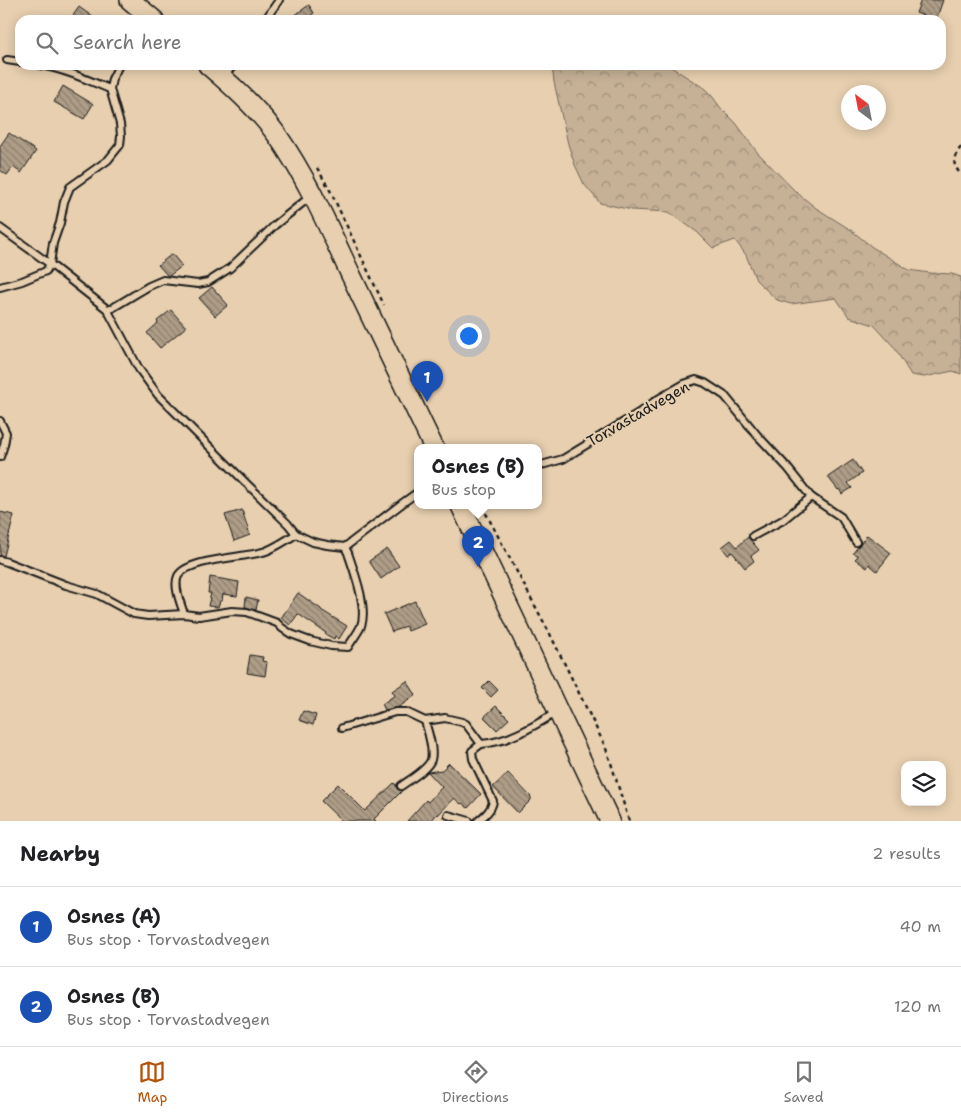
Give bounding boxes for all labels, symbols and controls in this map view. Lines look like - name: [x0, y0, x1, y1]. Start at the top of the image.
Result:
- search box: [15, 15, 946, 70]
- icon: search: [33, 29, 61, 57]
- text: Search here: [73, 30, 182, 55]
- north arrow: [841, 85, 886, 130]
- your location: [456, 323, 482, 349]
- pin: 1: [411, 361, 443, 402]
- street label: Torvastadvegen: [583, 377, 693, 451]
- popup: [414, 444, 542, 509]
- text: Osnes (B): [432, 454, 524, 479]
- text: Bus stop: [432, 479, 496, 500]
- pin: 2: [462, 526, 494, 567]
- map controls: [901, 761, 946, 806]
- button: layers: [901, 761, 946, 806]
- text: Nearby: [20, 840, 100, 868]
- text: 2 results: [872, 843, 941, 864]
- text: Osnes (A): [67, 904, 161, 929]
- text: 1: [32, 916, 40, 937]
- text: 40 m: [899, 916, 941, 937]
- text: Bus stop · Torvastadvegen: [67, 929, 270, 950]
- text: Osnes (B): [67, 984, 160, 1009]
- text: 2: [30, 996, 42, 1017]
- text: 120 m: [894, 996, 941, 1017]
- text: Bus stop · Torvastadvegen: [67, 1009, 270, 1030]
- tab: Map: [137, 1058, 167, 1106]
- tab: Directions: [442, 1058, 509, 1106]
- tab: Saved: [784, 1058, 824, 1106]

